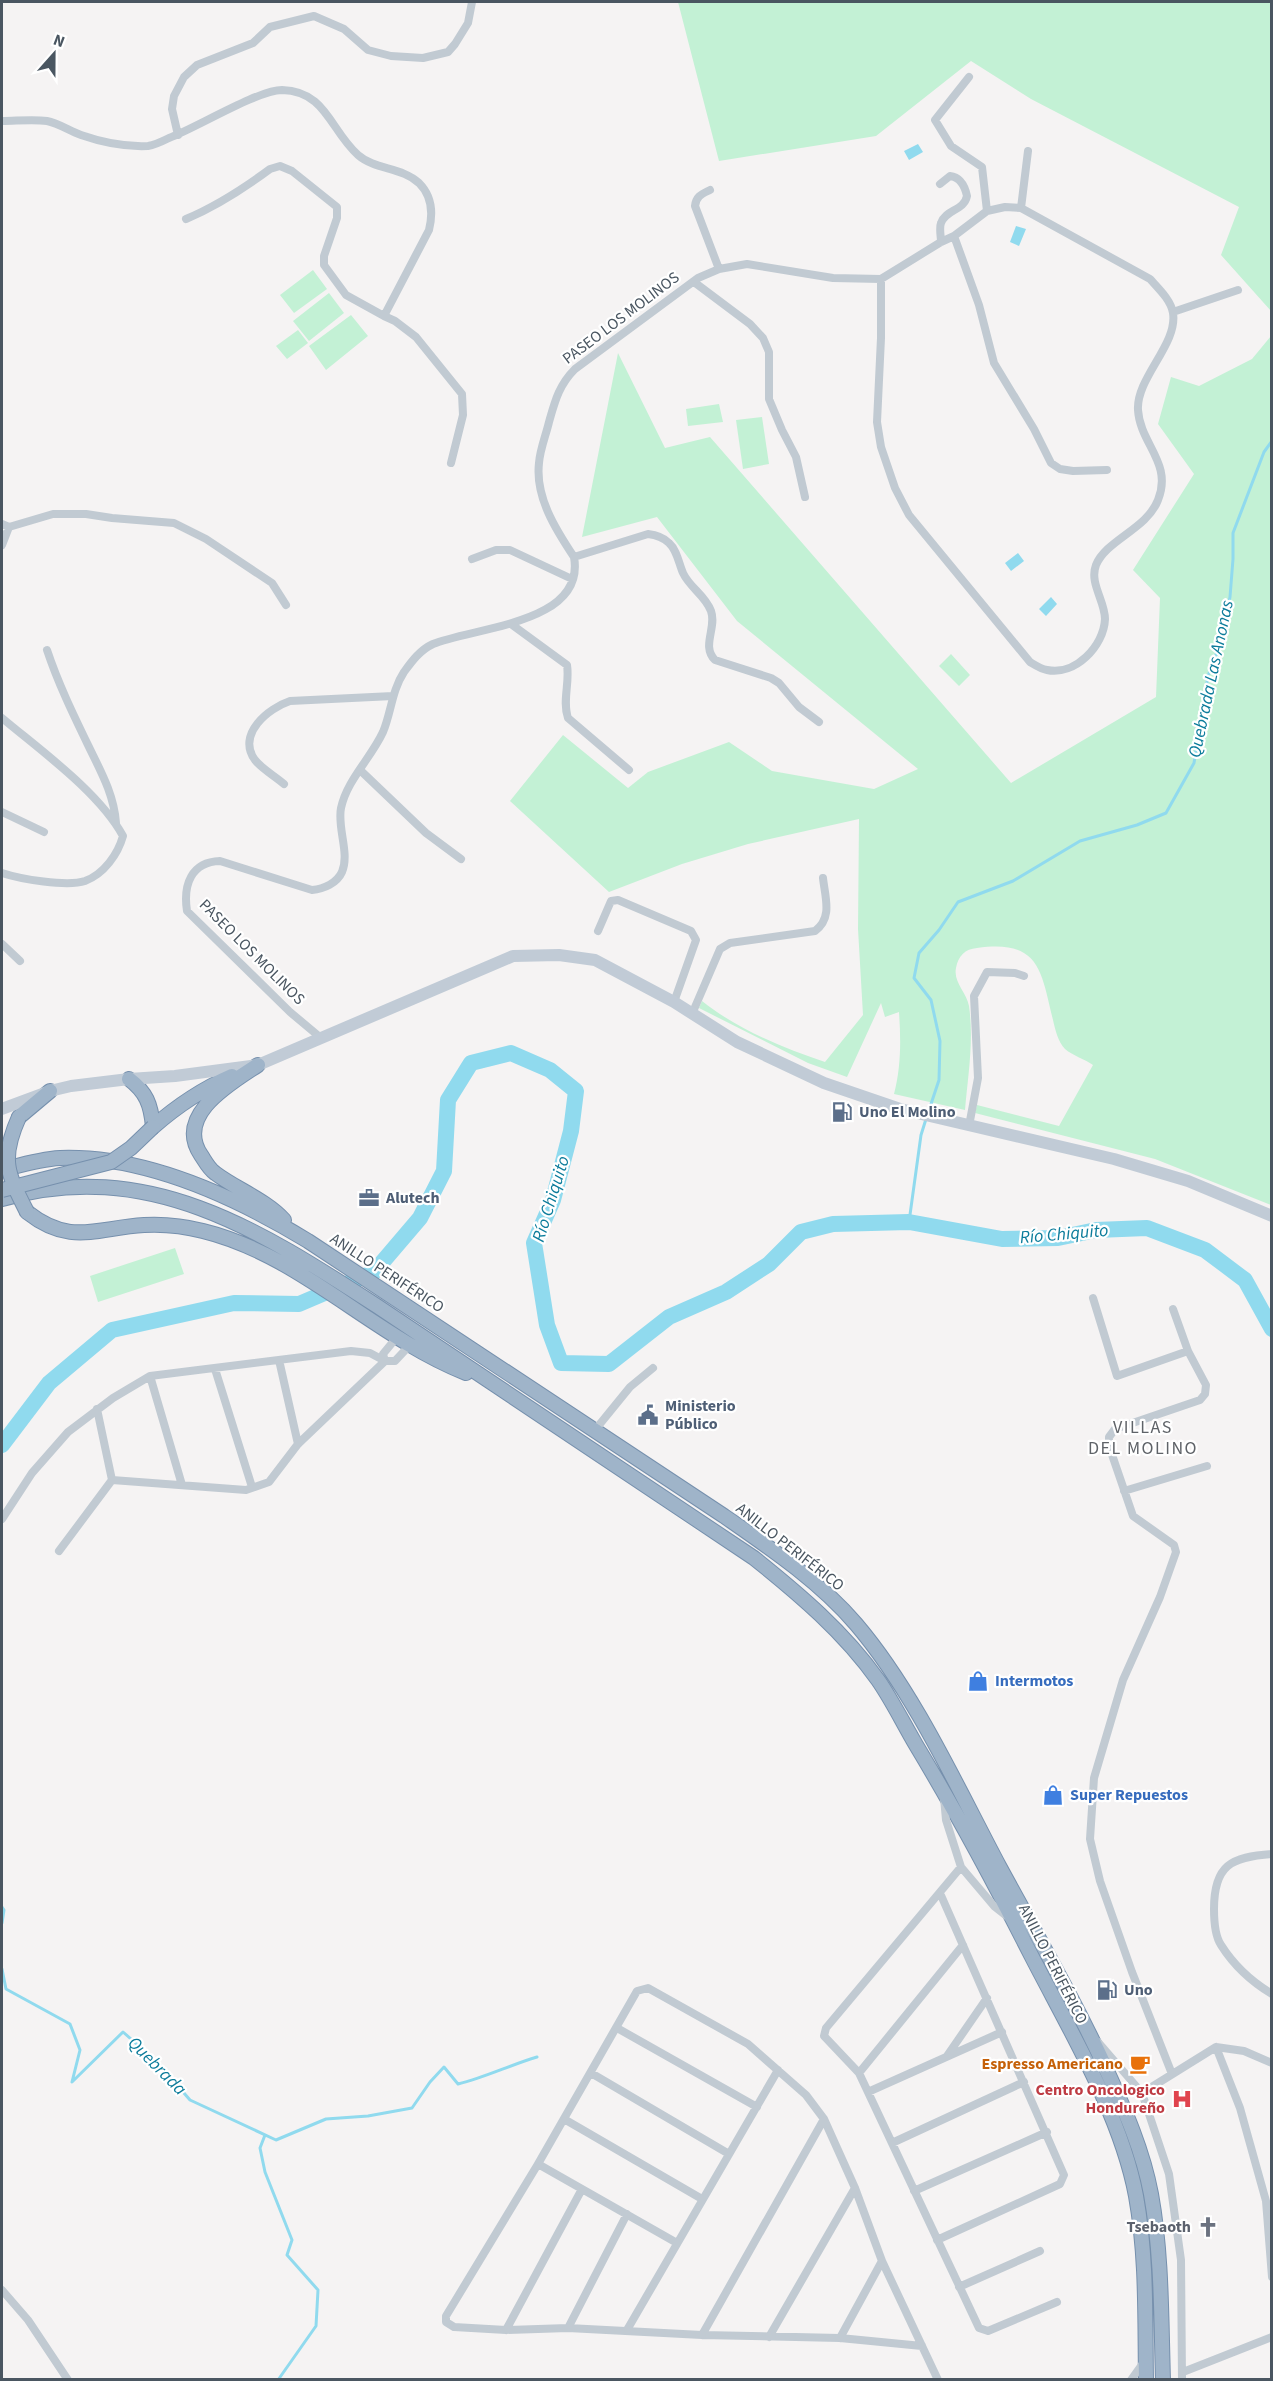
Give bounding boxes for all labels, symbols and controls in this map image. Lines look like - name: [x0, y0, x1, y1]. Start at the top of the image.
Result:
- north arrow: [24, 24, 84, 84]
- text: N: [50, 29, 68, 53]
- street label: PASEO LOS MOLINOS: [558, 267, 684, 369]
- water label: Quebrada Las Anonas: [1182, 598, 1240, 760]
- street label: PASEO LOS MOLINOS: [194, 894, 310, 1010]
- fuel station icon: Uno El Molino: [830, 1100, 854, 1124]
- place label: Uno El Molino: [859, 1101, 956, 1123]
- water label: Río Chiquito: [526, 1153, 576, 1245]
- office icon: Alutech: [357, 1186, 381, 1210]
- place label: Alutech: [385, 1187, 440, 1209]
- water label: Río Chiquito: [1019, 1218, 1109, 1250]
- street label: ANILLO PERIFÉRICO: [326, 1228, 448, 1318]
- place label: Ministerio Público: [665, 1395, 736, 1435]
- public building icon: Ministerio Público: [636, 1403, 660, 1427]
- district label: VILLAS DEL MOLINO: [1088, 1415, 1198, 1461]
- street label: ANILLO PERIFÉRICO: [731, 1498, 849, 1596]
- shop icon: Intermotos: [966, 1669, 990, 1693]
- place label: Intermotos: [995, 1670, 1073, 1692]
- shop icon: Super Repuestos: [1041, 1783, 1065, 1807]
- place label: Super Repuestos: [1070, 1784, 1188, 1806]
- street label: ANILLO PERIFÉRICO: [1013, 1900, 1093, 2028]
- fuel station icon: Uno: [1095, 1978, 1119, 2002]
- place label: Uno: [1124, 1979, 1153, 2001]
- water label: Quebrada: [122, 2031, 192, 2101]
- cafe icon: Espresso Americano: [1128, 2052, 1152, 2076]
- place label: Espresso Americano: [981, 2053, 1123, 2075]
- place label: Centro Oncologico Hondureño: [1035, 2079, 1165, 2119]
- hospital icon: Centro Oncologico Hondureño: [1170, 2087, 1194, 2111]
- church icon: Tsebaoth: [1196, 2215, 1220, 2239]
- place label: Tsebaoth: [1127, 2216, 1191, 2238]

